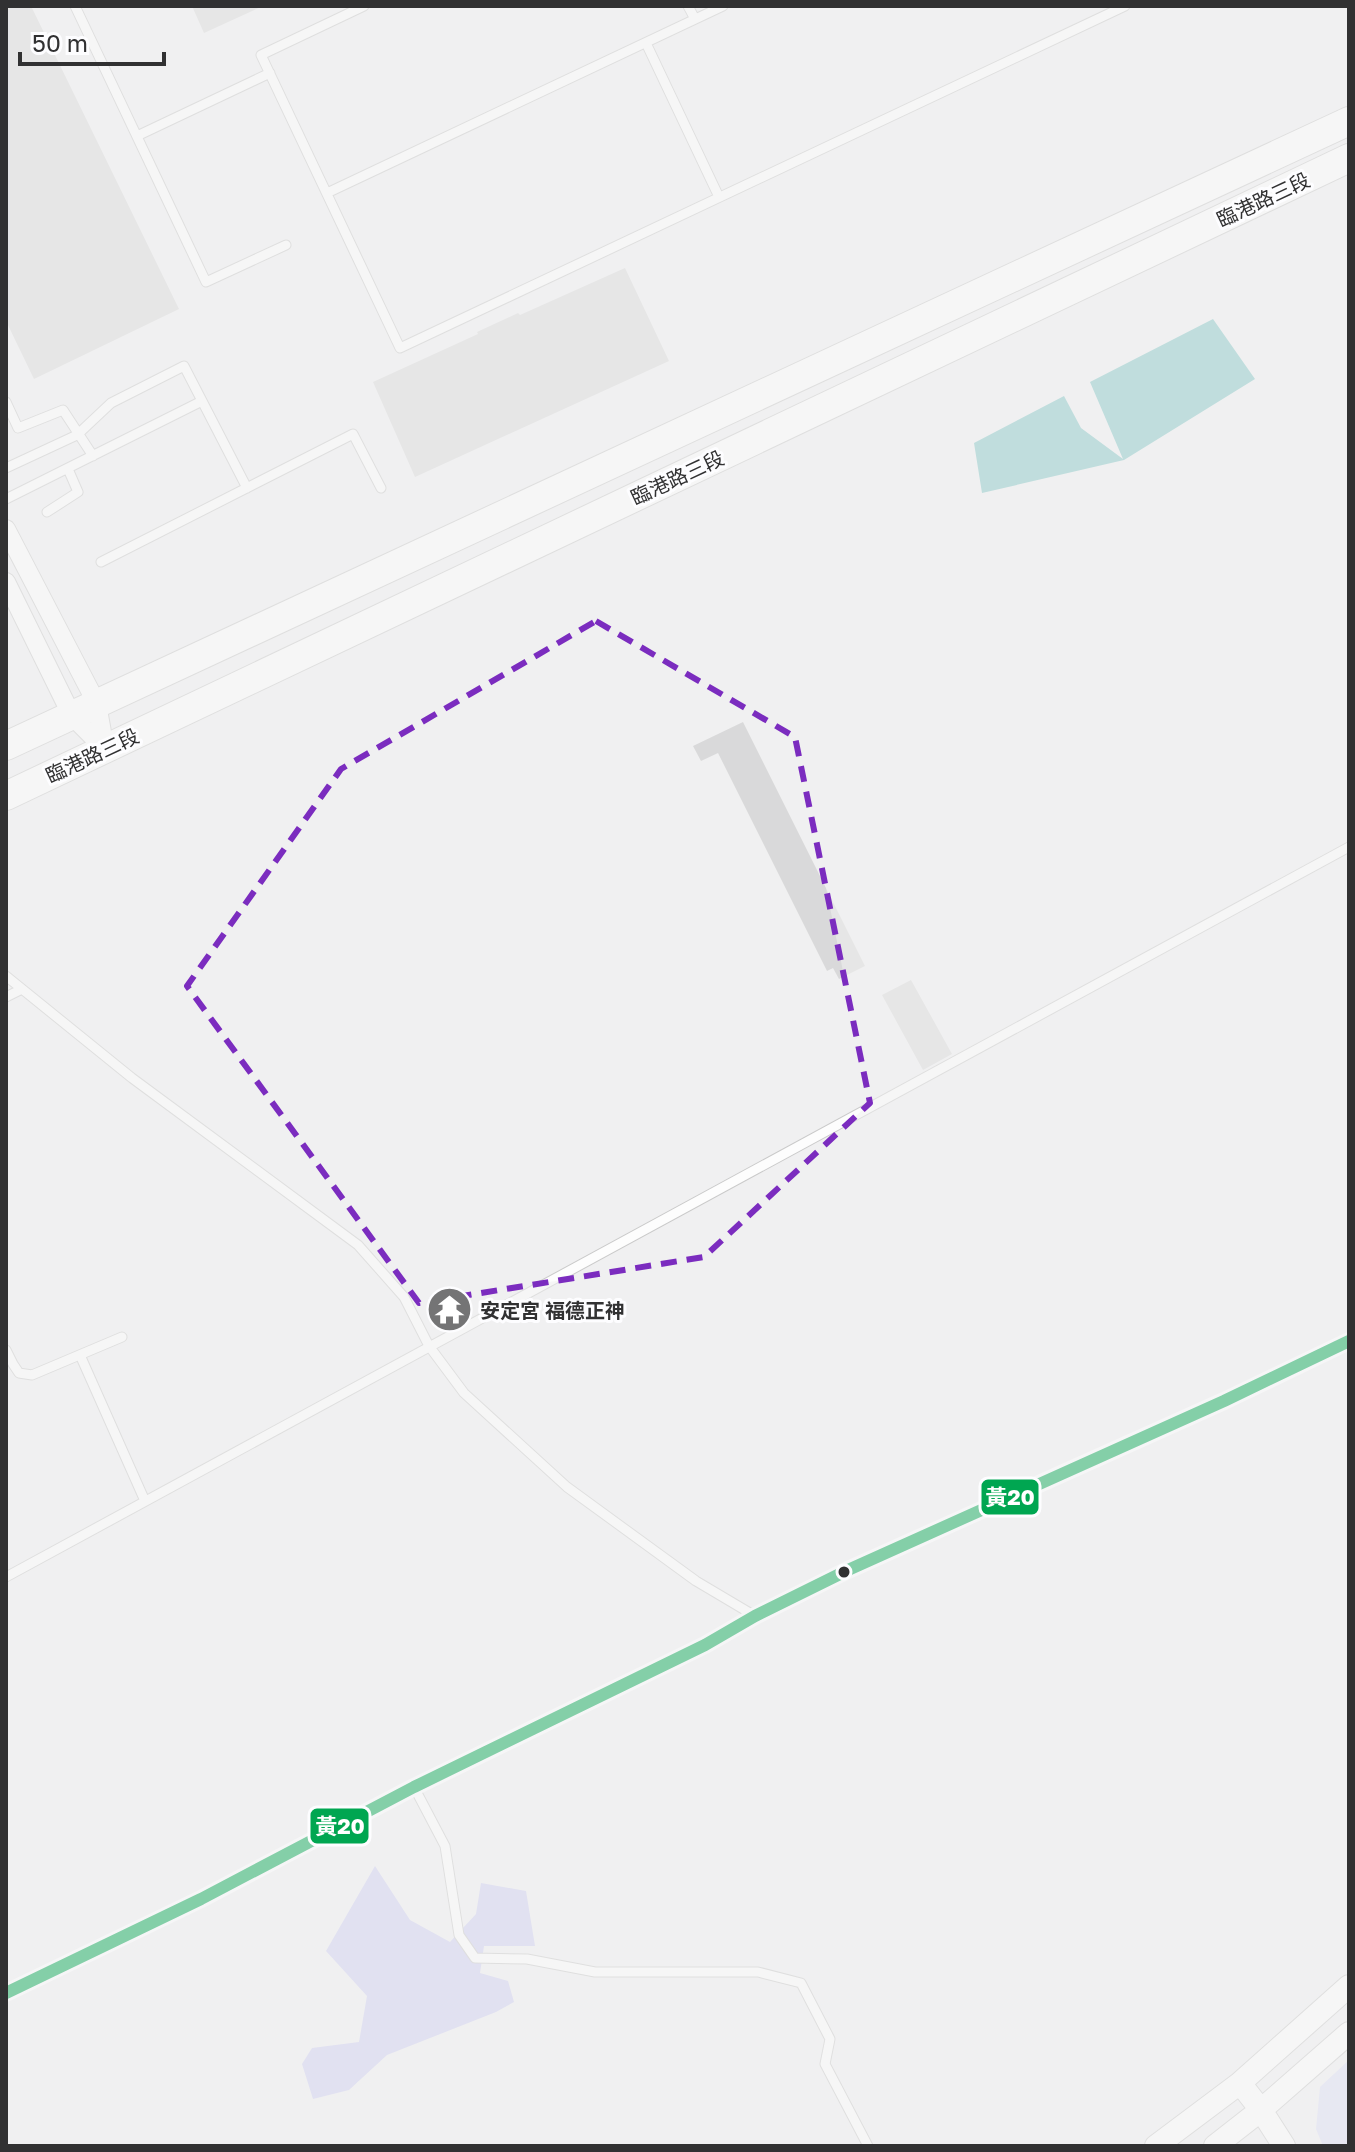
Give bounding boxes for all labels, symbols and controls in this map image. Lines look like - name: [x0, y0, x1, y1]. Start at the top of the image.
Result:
- scale bar: [20, 16, 164, 66]
- text: 50 m: [32, 28, 88, 57]
- street label: 臨港路三段: [1213, 167, 1313, 231]
- street label: 臨港路三段: [627, 445, 727, 509]
- street label: 臨港路三段: [42, 723, 142, 787]
- temple icon: 安定宮 福德正神: [425, 1286, 473, 1334]
- place label: 安定宮 福德正神: [480, 1298, 625, 1322]
- line badge: 黃20: [980, 1478, 1040, 1516]
- text: 黃20: [985, 1483, 1035, 1510]
- unlabelled marker: [836, 1564, 852, 1580]
- line badge: 黃20: [309, 1807, 370, 1845]
- text: 黃20: [315, 1812, 365, 1839]

